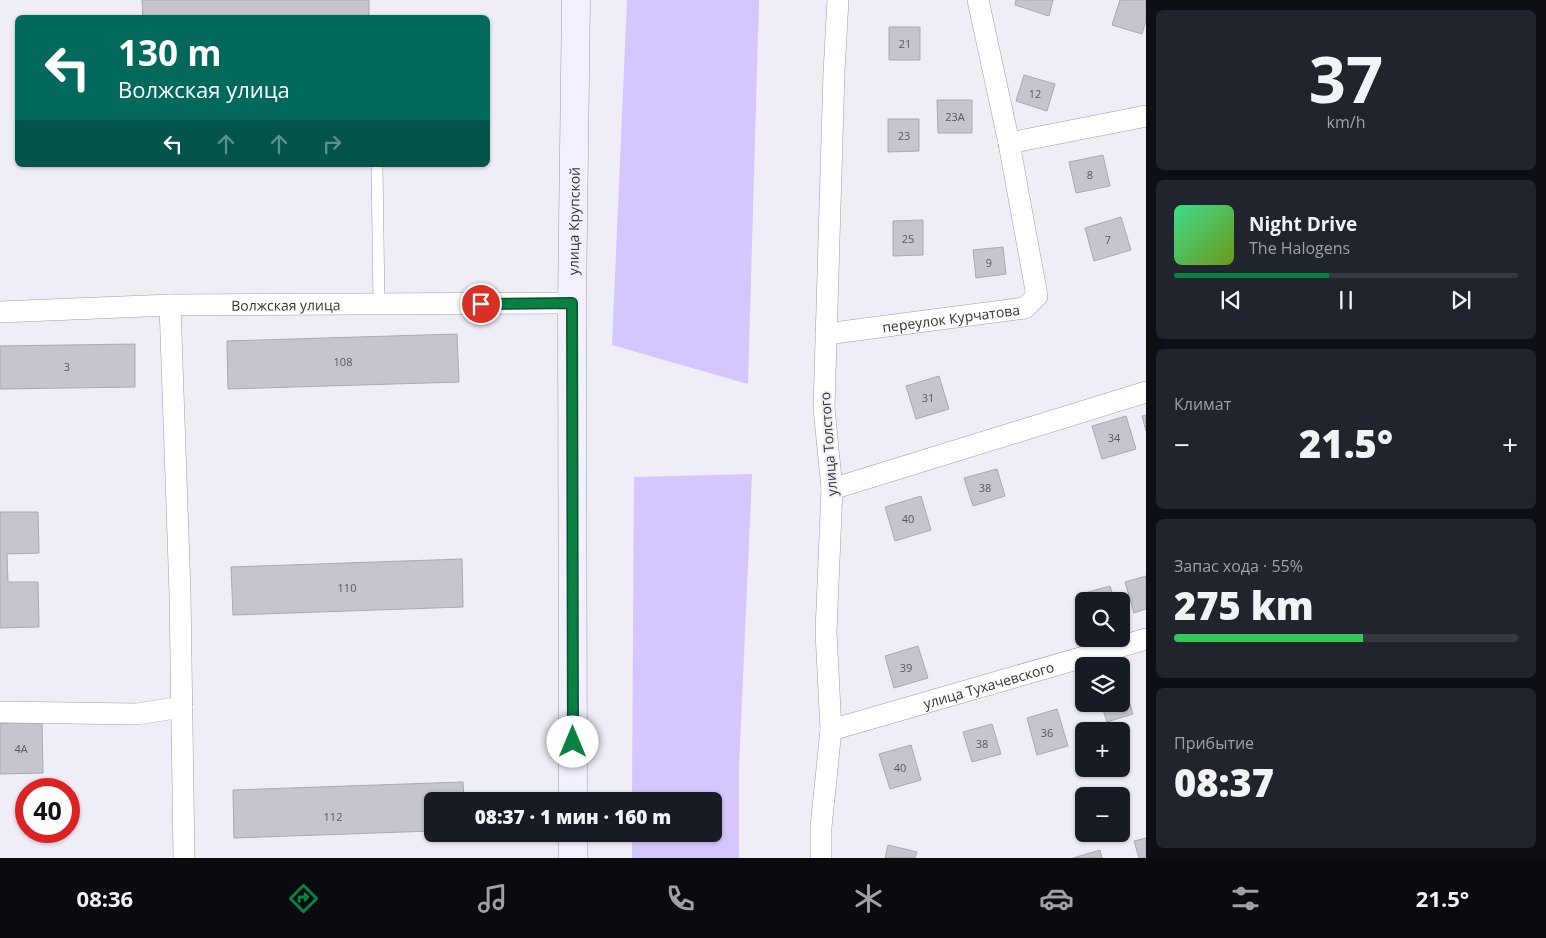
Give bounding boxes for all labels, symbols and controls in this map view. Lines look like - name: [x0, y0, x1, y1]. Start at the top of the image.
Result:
- text: 130 m: [118, 29, 222, 76]
- text: 37: [1309, 34, 1383, 122]
- icon: left: [35, 35, 100, 100]
- house number: 21: [899, 36, 911, 51]
- text: Волжская улица: [118, 74, 290, 104]
- house number: 12: [1029, 86, 1041, 101]
- house number: 23А: [945, 109, 965, 124]
- text: km/h: [1327, 111, 1365, 133]
- house number: 23: [898, 128, 910, 143]
- icon: left: [159, 130, 187, 158]
- icon: ahead: [212, 130, 240, 158]
- icon: ahead: [265, 130, 293, 158]
- icon: right: [318, 130, 346, 158]
- street label: улица Крупской: [563, 167, 583, 275]
- house number: 8: [1087, 167, 1093, 182]
- text: Night Drive: [1249, 211, 1357, 237]
- house number: 25: [902, 231, 914, 246]
- house number: 7: [1105, 232, 1111, 247]
- text: The Halogens: [1249, 237, 1350, 259]
- house number: 9: [986, 255, 992, 270]
- pin: [460, 283, 502, 325]
- icon: previous: [1217, 286, 1245, 314]
- icon: pause: [1332, 286, 1360, 314]
- icon: next: [1447, 286, 1475, 314]
- icon: arrive: [467, 290, 495, 318]
- street label: Волжская улица: [231, 295, 341, 314]
- street label: переулок Курчатова: [881, 299, 1021, 336]
- house number: 108: [334, 354, 352, 369]
- house number: 3: [64, 359, 70, 374]
- house number: 31: [922, 390, 934, 405]
- street label: улица Толстого: [815, 391, 841, 497]
- text: Климат: [1174, 393, 1231, 415]
- text: 21.5°: [1299, 417, 1393, 469]
- text: −: [1174, 425, 1190, 463]
- text: +: [1502, 425, 1518, 463]
- house number: 34: [1108, 430, 1121, 445]
- house number: 38: [979, 480, 991, 495]
- house number: 40: [902, 511, 914, 526]
- text: Запас хода · 55%: [1174, 555, 1303, 577]
- text: 275 km: [1174, 579, 1314, 631]
- house number: 110: [338, 580, 356, 595]
- map controls: [1075, 592, 1130, 842]
- button: search: [1075, 592, 1130, 647]
- street label: улица Тухачевского: [921, 657, 1056, 712]
- button: layers: [1075, 657, 1130, 712]
- house number: 39: [900, 660, 912, 675]
- position arrow: [546, 715, 598, 767]
- button: +: [1075, 722, 1130, 777]
- house number: 36: [1041, 725, 1053, 740]
- text: Прибытие: [1174, 732, 1254, 754]
- house number: 38: [976, 736, 988, 751]
- house number: 4А: [14, 741, 28, 756]
- text: 08:37: [1174, 756, 1274, 808]
- house number: 40: [894, 760, 906, 775]
- speed limit sign: 40: [15, 778, 80, 843]
- button: −: [1075, 787, 1130, 842]
- text: 08:37 · 1 мин · 160 m: [475, 804, 671, 830]
- house number: 112: [324, 809, 342, 824]
- icon: directions: [286, 881, 321, 916]
- icon: music: [475, 881, 510, 916]
- icon: phone: [663, 881, 698, 916]
- icon: climate: [851, 881, 886, 916]
- icon: car: [1039, 881, 1074, 916]
- icon: filters: [1228, 881, 1263, 916]
- text: 08:36: [77, 883, 133, 913]
- text: 21.5°: [1416, 883, 1469, 913]

